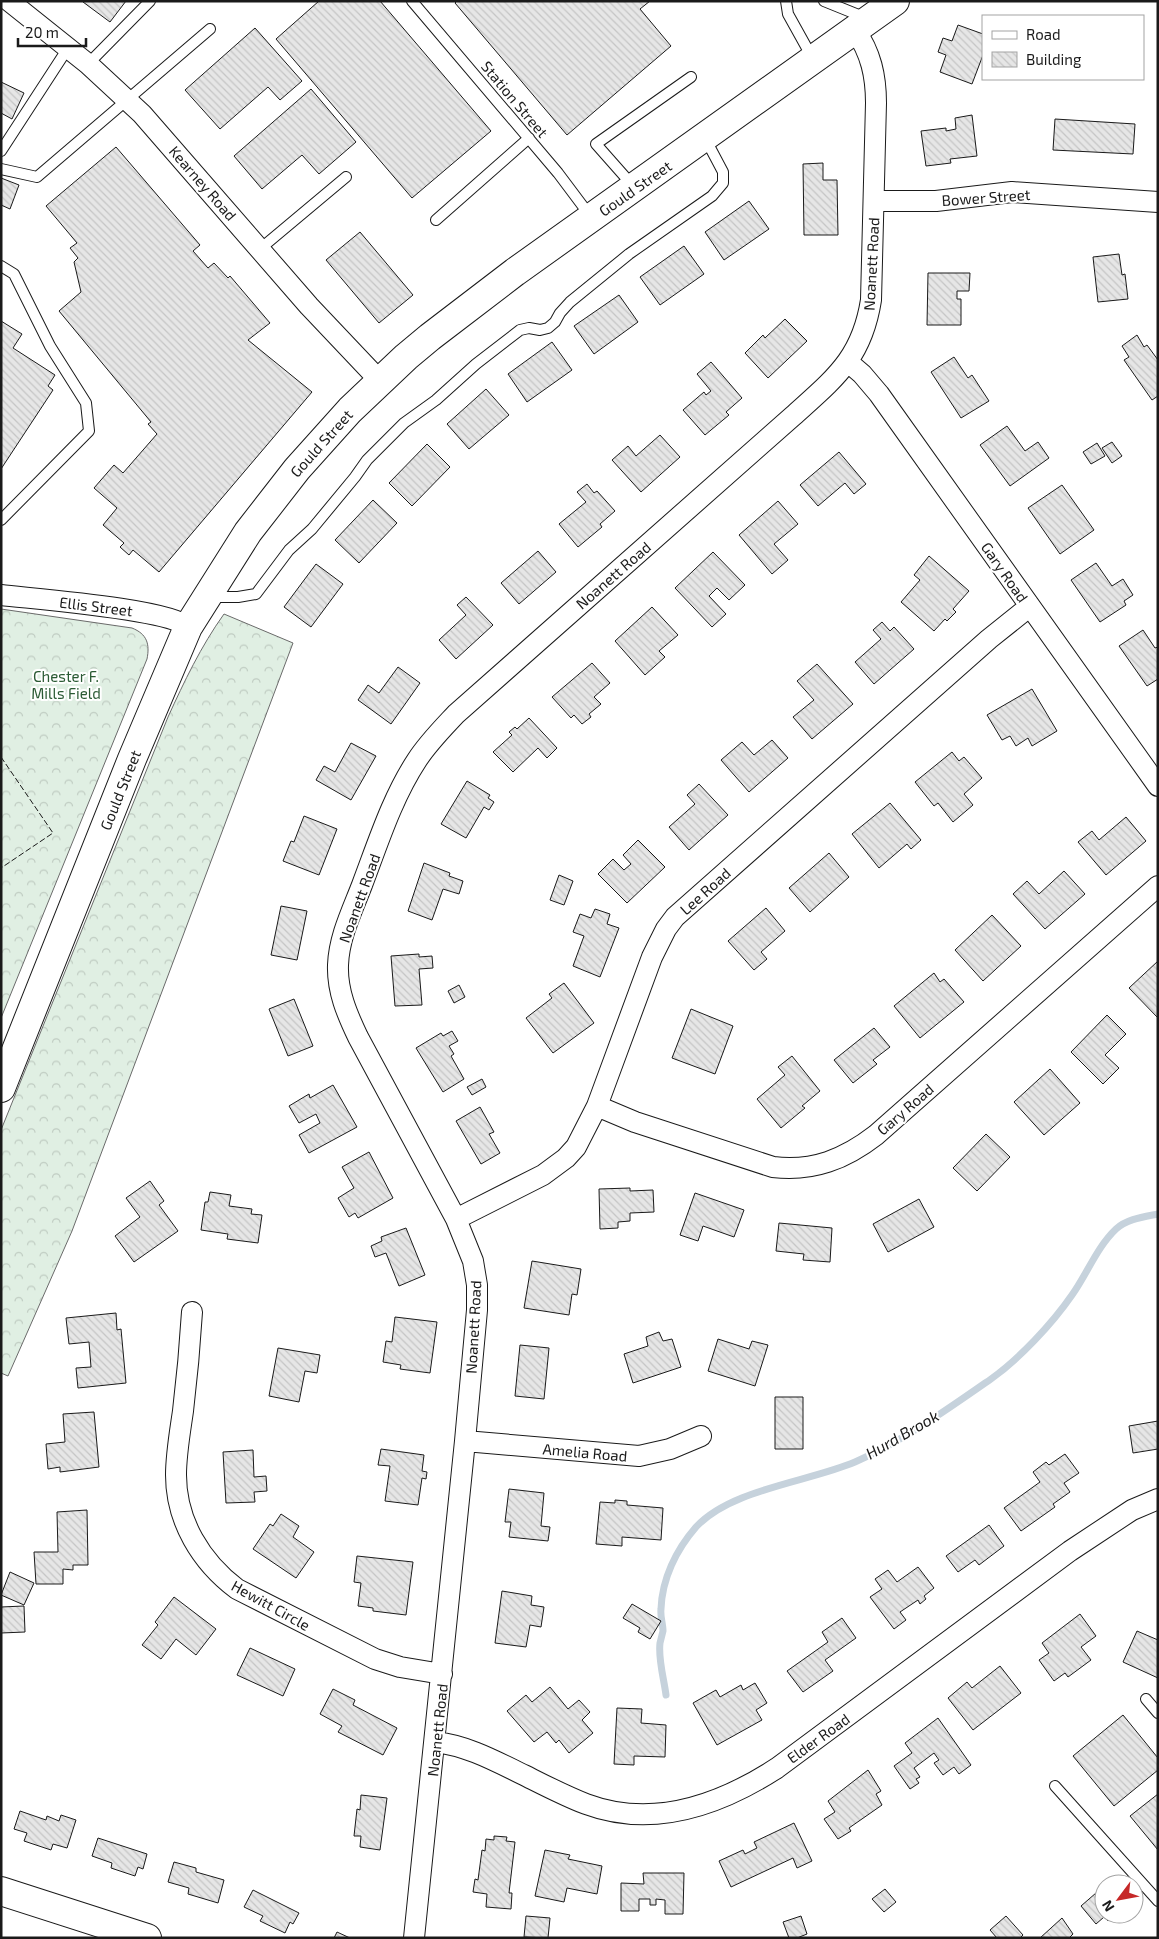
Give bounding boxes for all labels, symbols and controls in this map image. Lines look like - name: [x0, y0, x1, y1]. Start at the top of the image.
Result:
- scale bar: [18, 15, 85, 47]
- legend: [982, 15, 1144, 80]
- text: 20 m: [25, 23, 59, 41]
- text: Road: [1026, 25, 1061, 43]
- text: Building: [1026, 50, 1082, 68]
- street label: Station Street: [478, 57, 552, 141]
- street label: Kearney Road: [166, 142, 240, 224]
- street label: Gould Street: [595, 156, 675, 220]
- street label: Bower Street: [941, 185, 1031, 209]
- street label: Noanett Road: [860, 217, 882, 311]
- street label: Gould Street: [286, 405, 356, 480]
- street label: Noanett Road: [572, 538, 654, 612]
- street label: Gary Road: [978, 539, 1032, 605]
- street label: Ellis Street: [58, 593, 134, 619]
- park label: Chester F. Mills Field: [31, 667, 101, 702]
- street label: Gould Street: [96, 747, 144, 833]
- street label: Noanett Road: [335, 851, 383, 945]
- street label: Lee Road: [676, 864, 734, 918]
- street label: Gary Road: [873, 1080, 937, 1138]
- street label: Noanett Road: [462, 1280, 484, 1374]
- water label: Hurd Brook: [862, 1405, 942, 1463]
- street label: Amelia Road: [542, 1439, 628, 1465]
- street label: Hewitt Circle: [229, 1576, 313, 1634]
- street label: Noanett Road: [423, 1683, 451, 1777]
- street label: Elder Road: [783, 1709, 853, 1767]
- north arrow: [1094, 1874, 1144, 1924]
- text: N: [1098, 1897, 1117, 1915]

